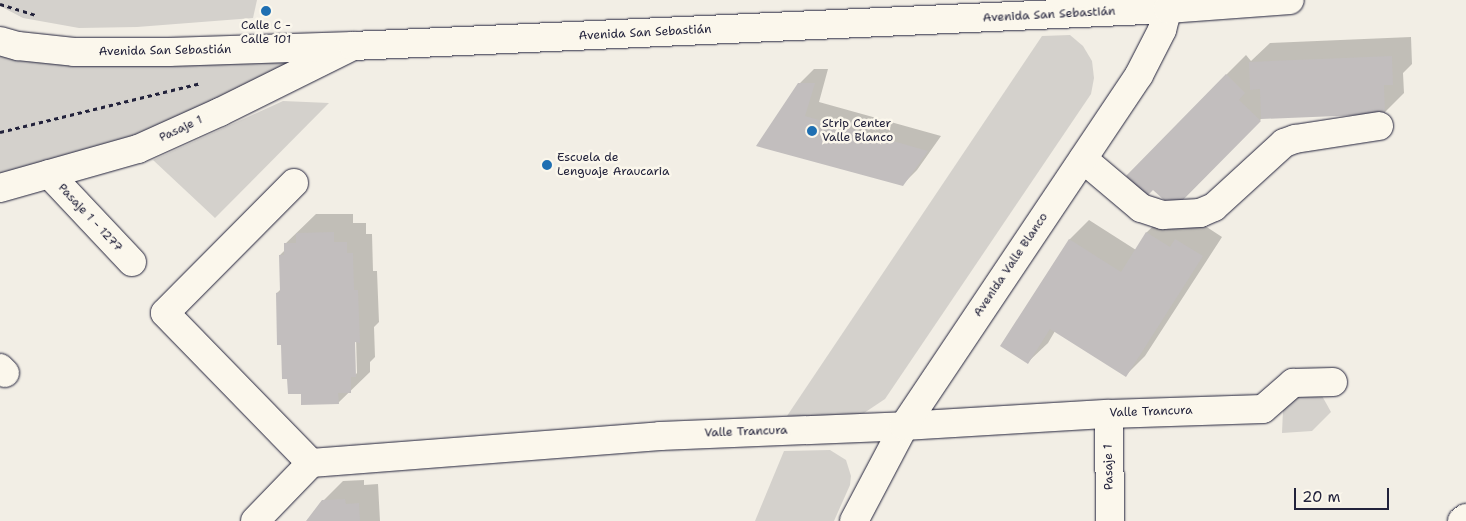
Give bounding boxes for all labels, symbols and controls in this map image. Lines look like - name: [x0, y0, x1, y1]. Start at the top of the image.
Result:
- street label: Avenida San Sebastián: [982, 4, 1116, 26]
- marker: Calle C - Calle 101: [260, 5, 272, 17]
- place label: Calle C - Calle 101: [241, 19, 291, 47]
- street label: Avenida San Sebastián: [578, 22, 712, 44]
- street label: Avenida San Sebastián: [98, 43, 232, 59]
- street label: Pasaje 1: [157, 113, 205, 145]
- place label: Strip Center Valle Blanco: [822, 117, 893, 145]
- marker: Strip Center Valle Blanco: [806, 125, 818, 137]
- place label: Escuela de Lenguaje Araucaria: [557, 151, 669, 179]
- marker: Escuela de Lenguaje Araucaria: [541, 159, 553, 171]
- street label: Pasaje 1 - 1277: [55, 181, 125, 255]
- street label: Avenida Valle Blanco: [971, 210, 1051, 320]
- street label: Valle Trancura: [1109, 403, 1193, 421]
- street label: Valle Trancura: [704, 423, 788, 441]
- street label: Pasaje 1: [1101, 444, 1117, 490]
- scale bar: [1296, 478, 1391, 510]
- text: 20 m: [1302, 487, 1341, 507]

